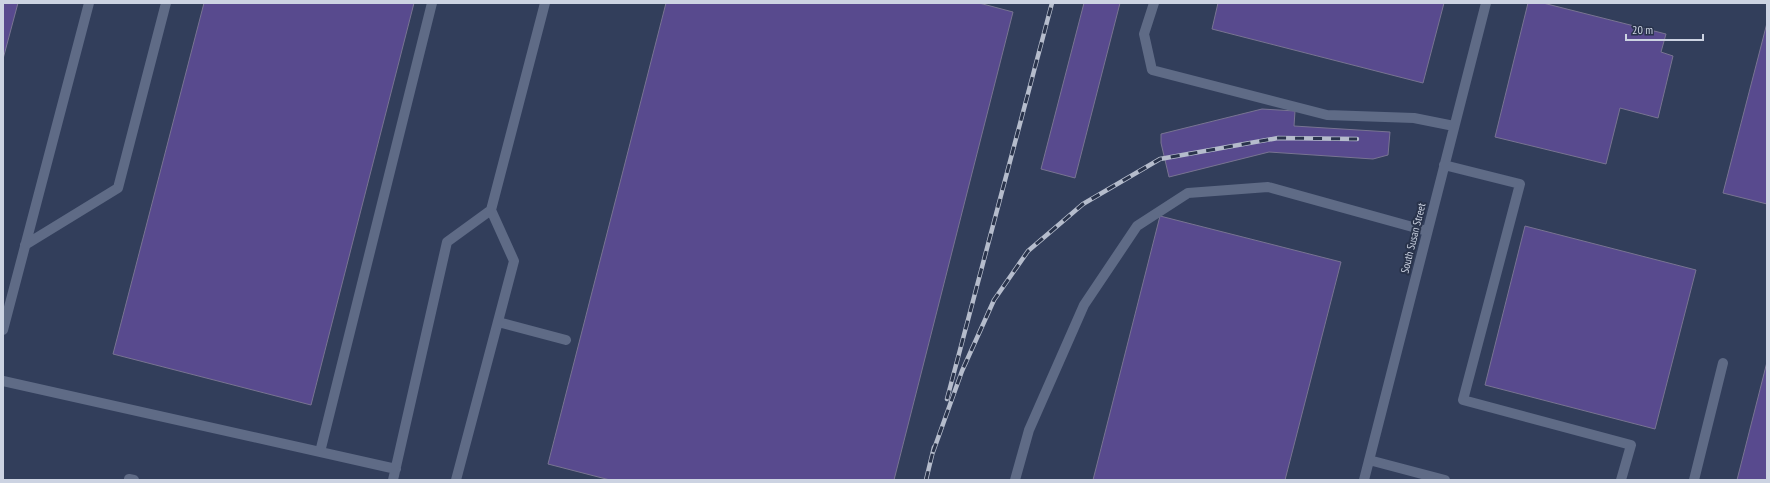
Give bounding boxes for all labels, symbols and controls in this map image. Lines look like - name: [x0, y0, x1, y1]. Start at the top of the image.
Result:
- scale bar: [1626, 16, 1703, 42]
- text: 20 m: [1632, 22, 1653, 37]
- street label: South Susan Street: [1398, 201, 1428, 275]

